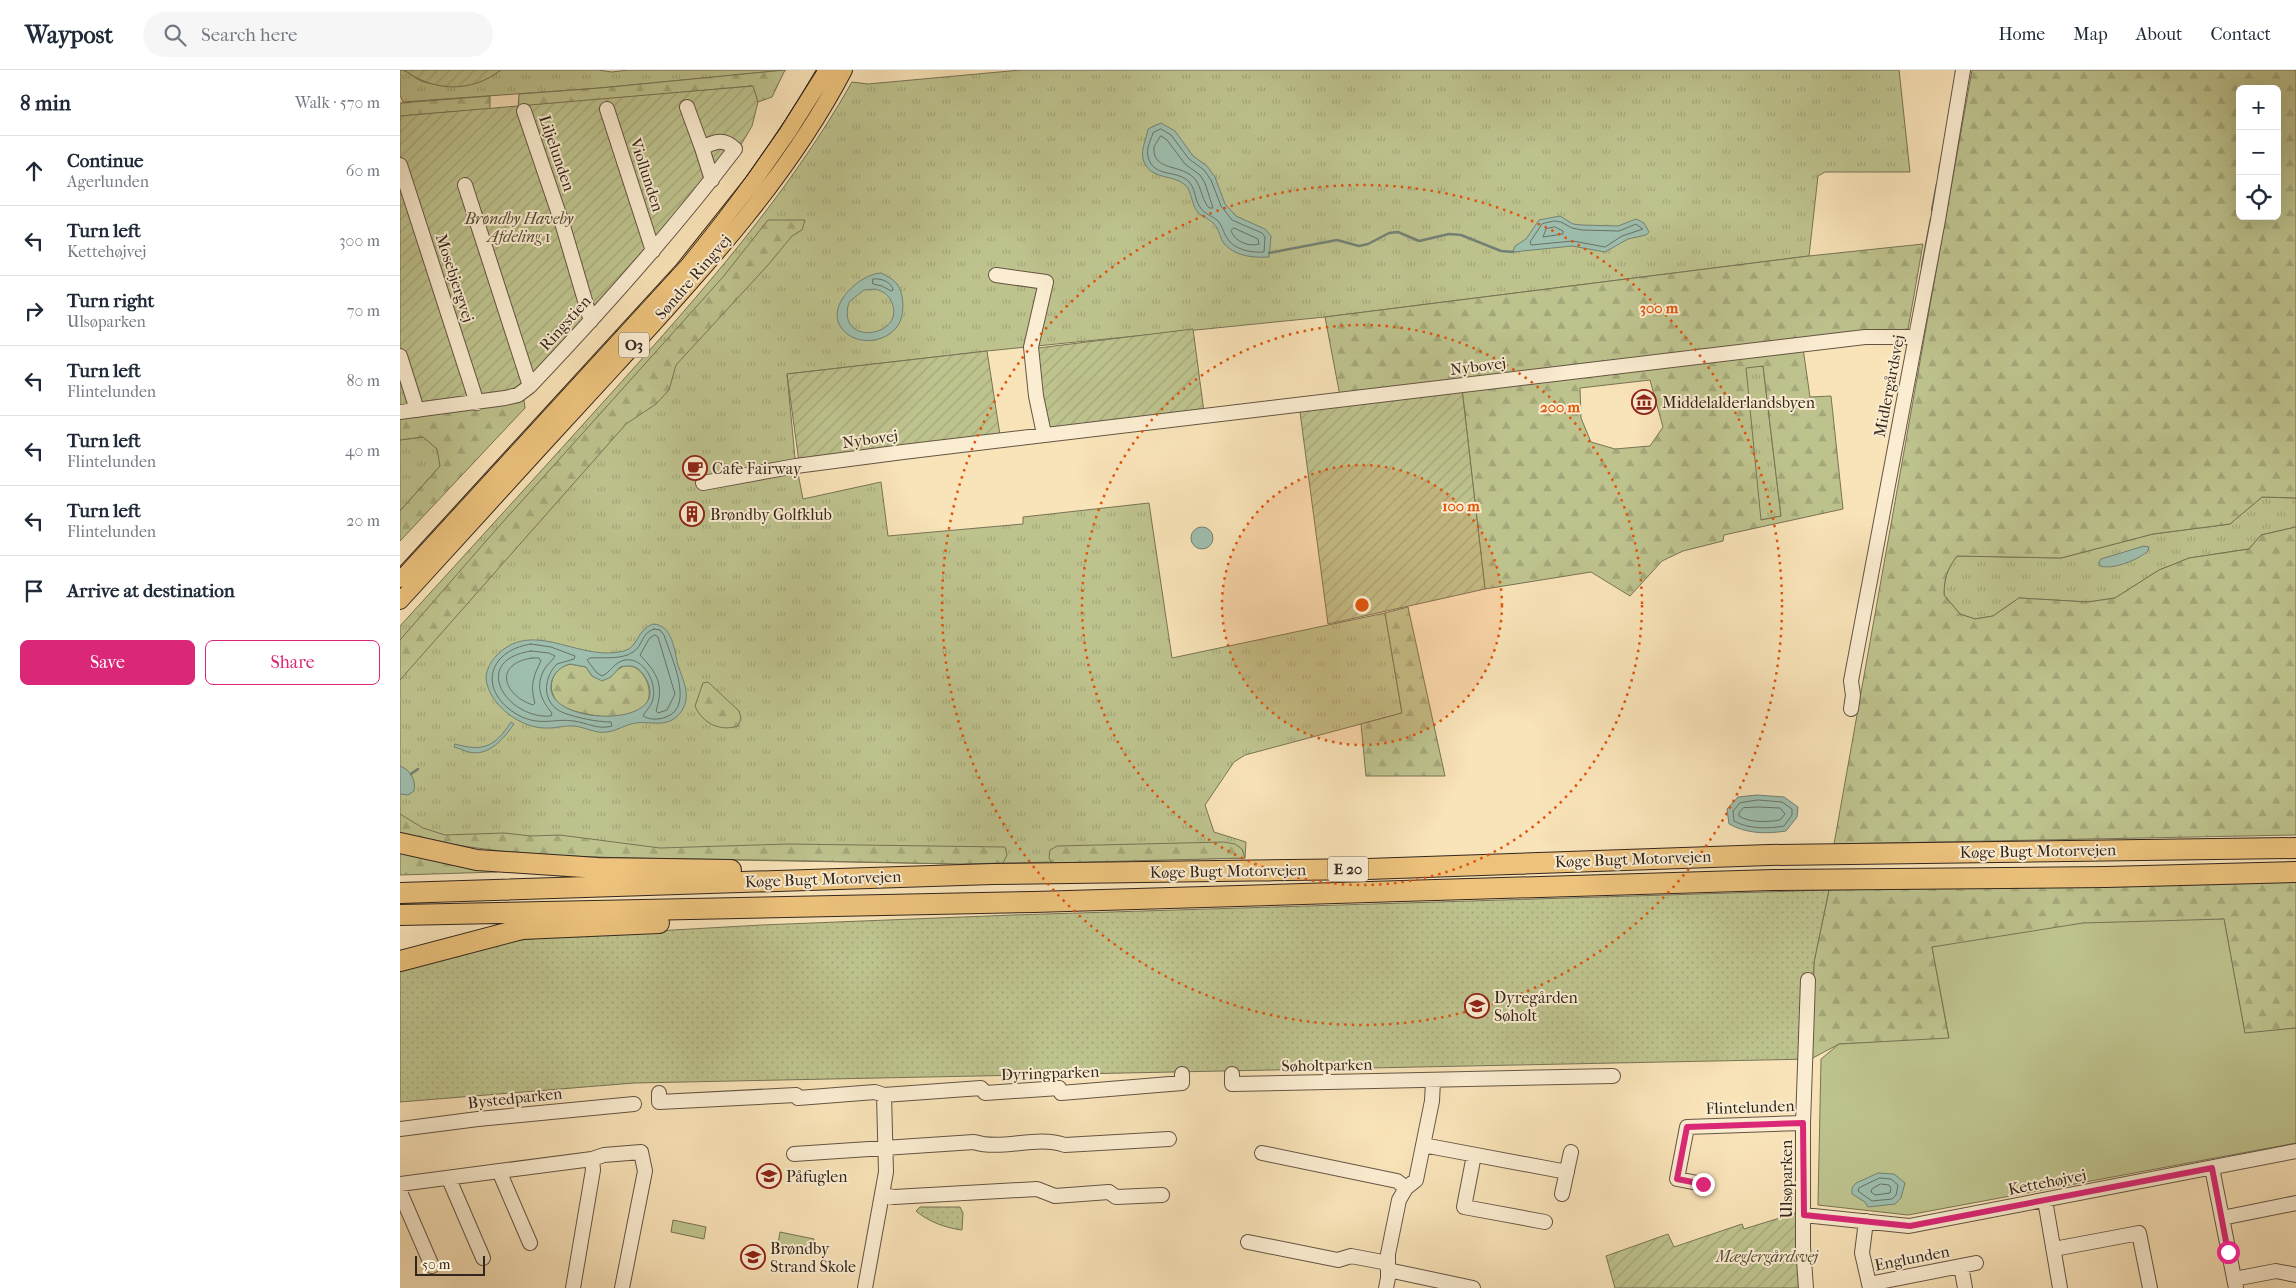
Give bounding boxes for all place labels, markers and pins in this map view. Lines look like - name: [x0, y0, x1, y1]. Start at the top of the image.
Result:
- museum icon: Middelalderlandsbyen: [1631, 389, 1657, 415]
- place label: Middelalderlandsbyen: [1662, 393, 1816, 412]
- cafe icon: Cafe Fairway: [682, 455, 708, 481]
- place label: Cafe Fairway: [712, 459, 802, 478]
- building icon: Brøndby Golfklub: [679, 501, 705, 527]
- place label: Brøndby Golfklub: [710, 505, 832, 524]
- centre of rings: [1353, 596, 1371, 614]
- place label: Dyregården Søholt: [1494, 988, 1579, 1025]
- school or university icon: Dyregården Søholt: [1464, 993, 1490, 1019]
- school or university icon: Påfuglen: [756, 1163, 782, 1189]
- place label: Påfuglen: [786, 1167, 848, 1186]
- place label: Brøndby Strand Skole: [770, 1239, 856, 1276]
- school or university icon: Brøndby Strand Skole: [740, 1244, 766, 1270]

